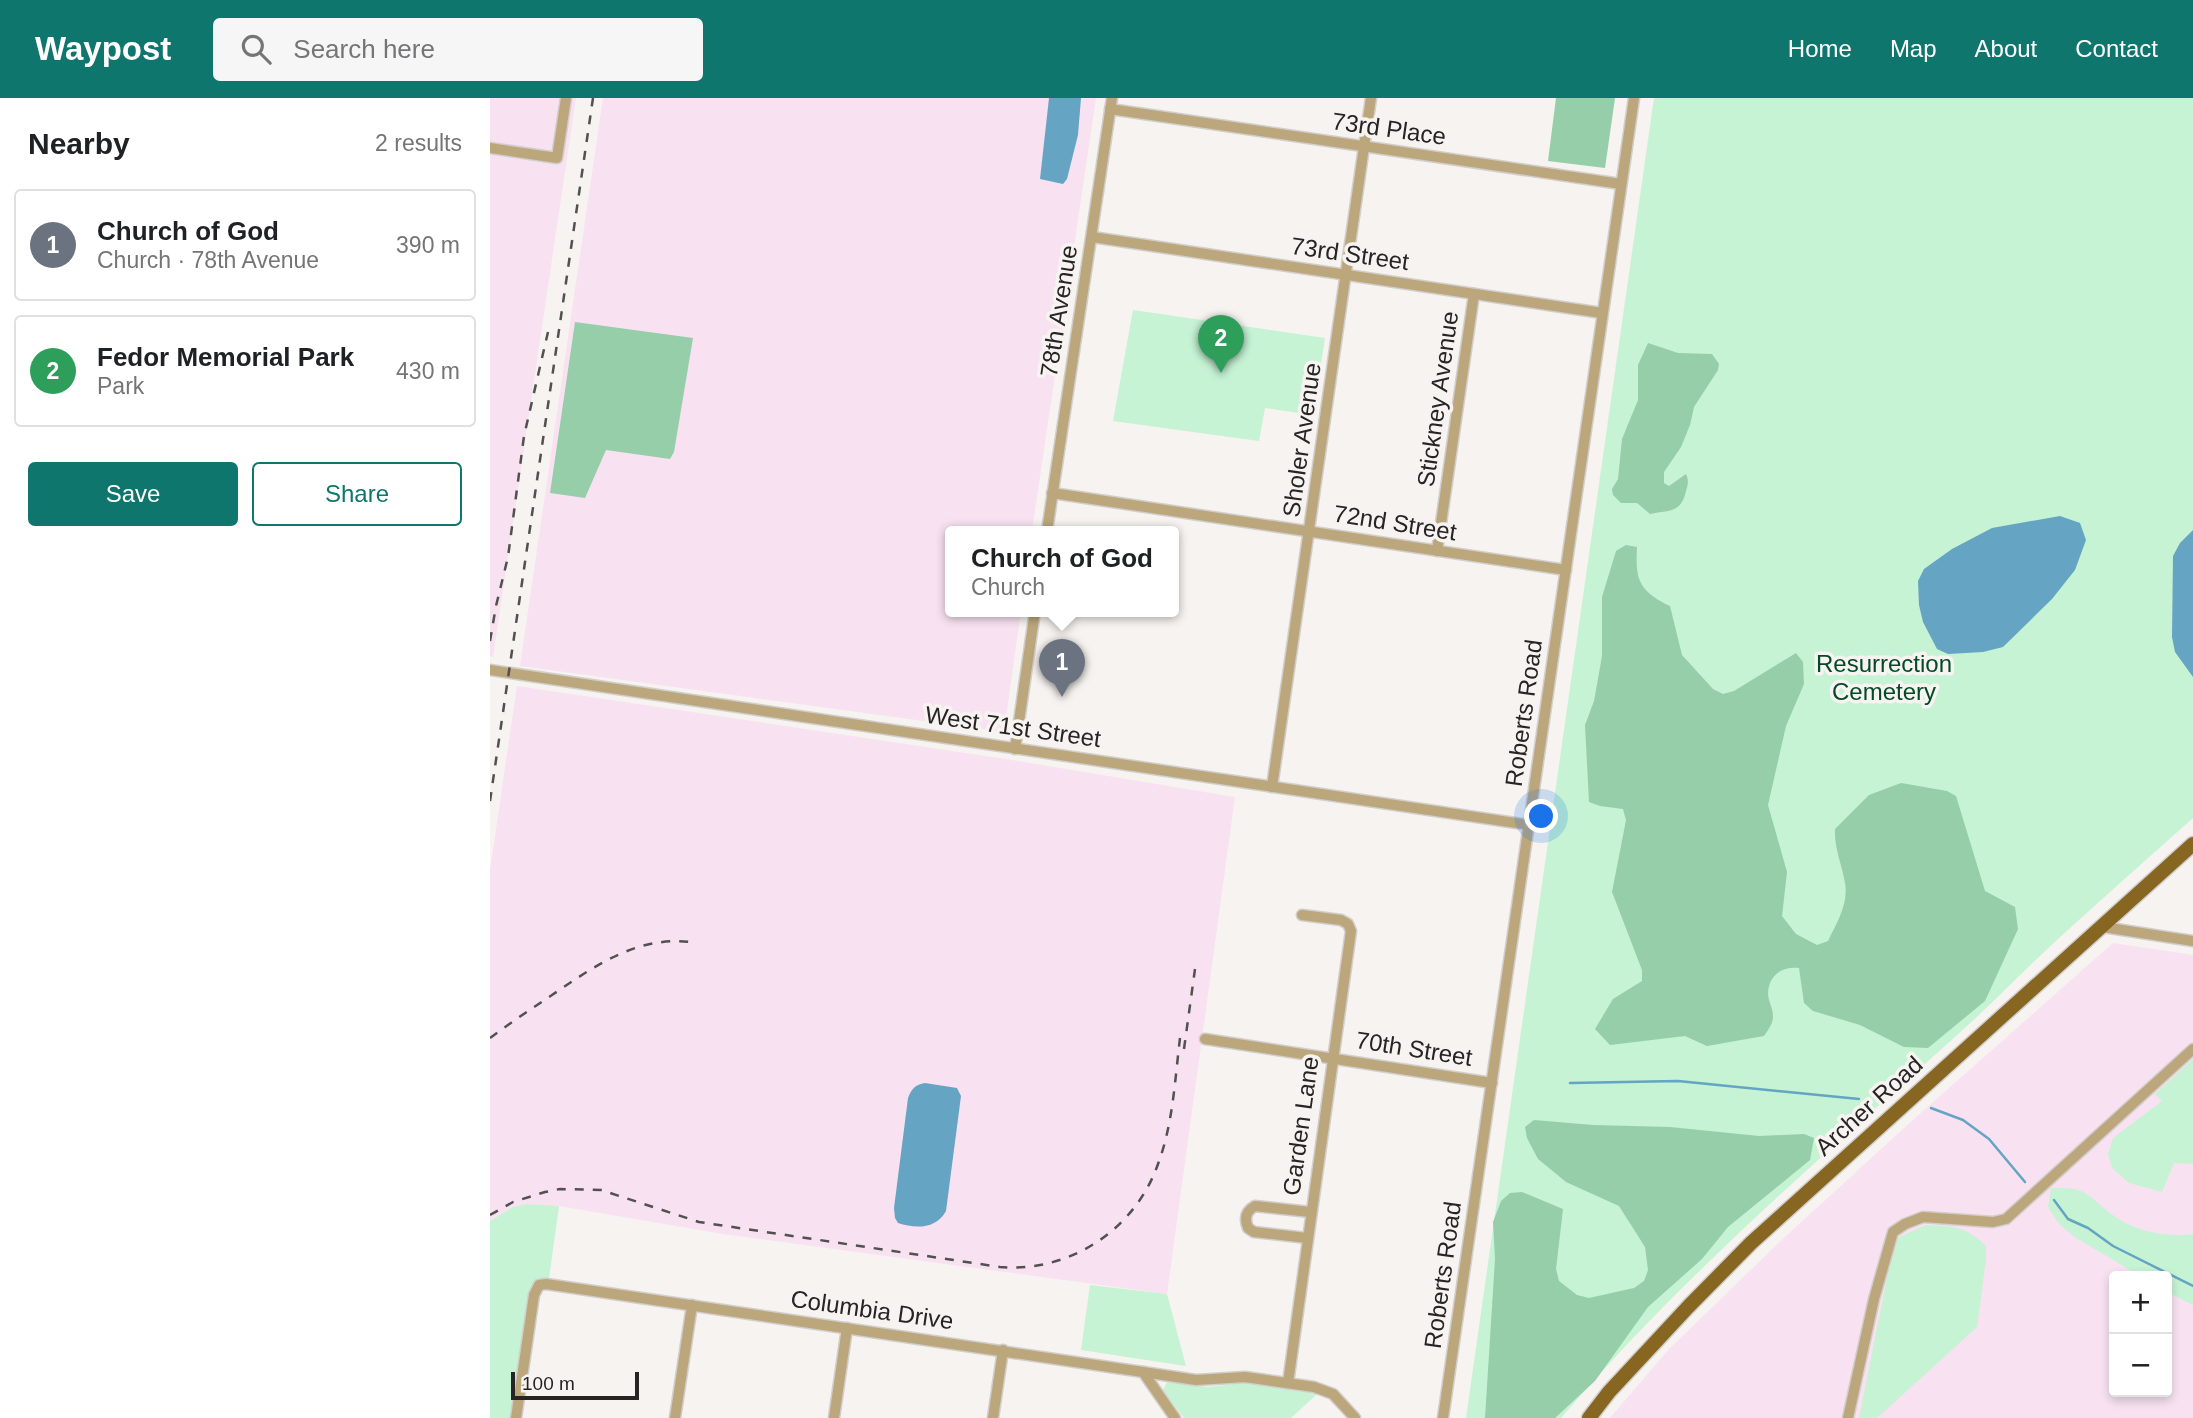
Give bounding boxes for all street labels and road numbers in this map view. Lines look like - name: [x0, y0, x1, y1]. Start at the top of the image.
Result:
- street label: 73rd Place: [1330, 107, 1448, 150]
- street label: 73rd Street: [1289, 232, 1411, 275]
- street label: 78th Avenue: [1035, 243, 1082, 379]
- street label: Stickney Avenue: [1412, 309, 1463, 488]
- street label: Sholer Avenue: [1277, 361, 1326, 519]
- street label: 72nd Street: [1332, 499, 1459, 546]
- street label: Roberts Road: [1500, 638, 1547, 788]
- street label: West 71st Street: [924, 701, 1103, 752]
- street label: 70th Street: [1354, 1026, 1474, 1071]
- street label: Archer Road: [1810, 1051, 1928, 1161]
- street label: Garden Lane: [1277, 1055, 1324, 1197]
- street label: Roberts Road: [1419, 1200, 1466, 1350]
- street label: Columbia Drive: [789, 1285, 955, 1334]

